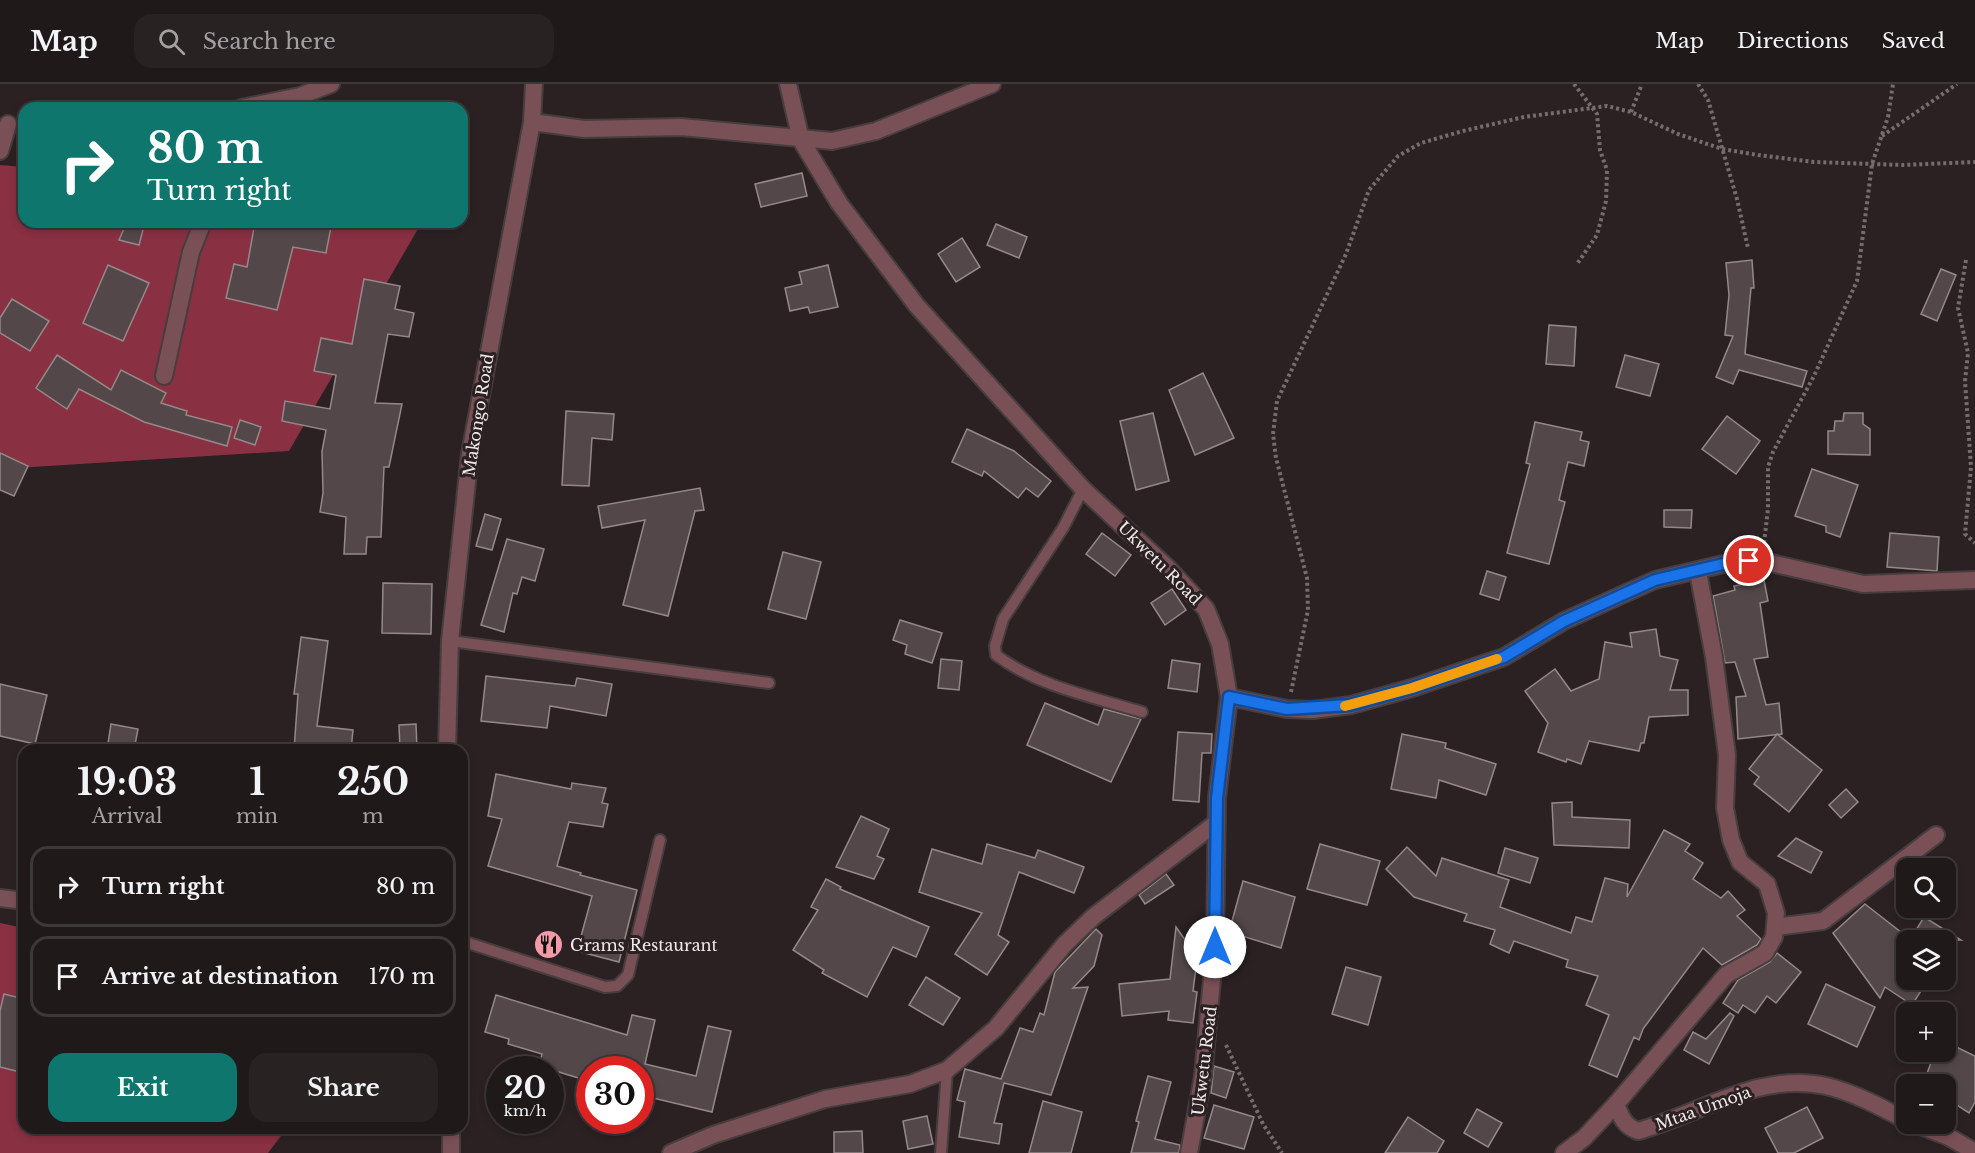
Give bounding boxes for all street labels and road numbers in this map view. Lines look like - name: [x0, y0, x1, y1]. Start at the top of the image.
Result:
- street label: Makongo Road: [458, 352, 498, 478]
- street label: Ukwetu Road: [1114, 517, 1206, 609]
- street label: Ukwetu Road: [1187, 1005, 1221, 1117]
- street label: Mtaa Umoja: [1653, 1081, 1754, 1134]

